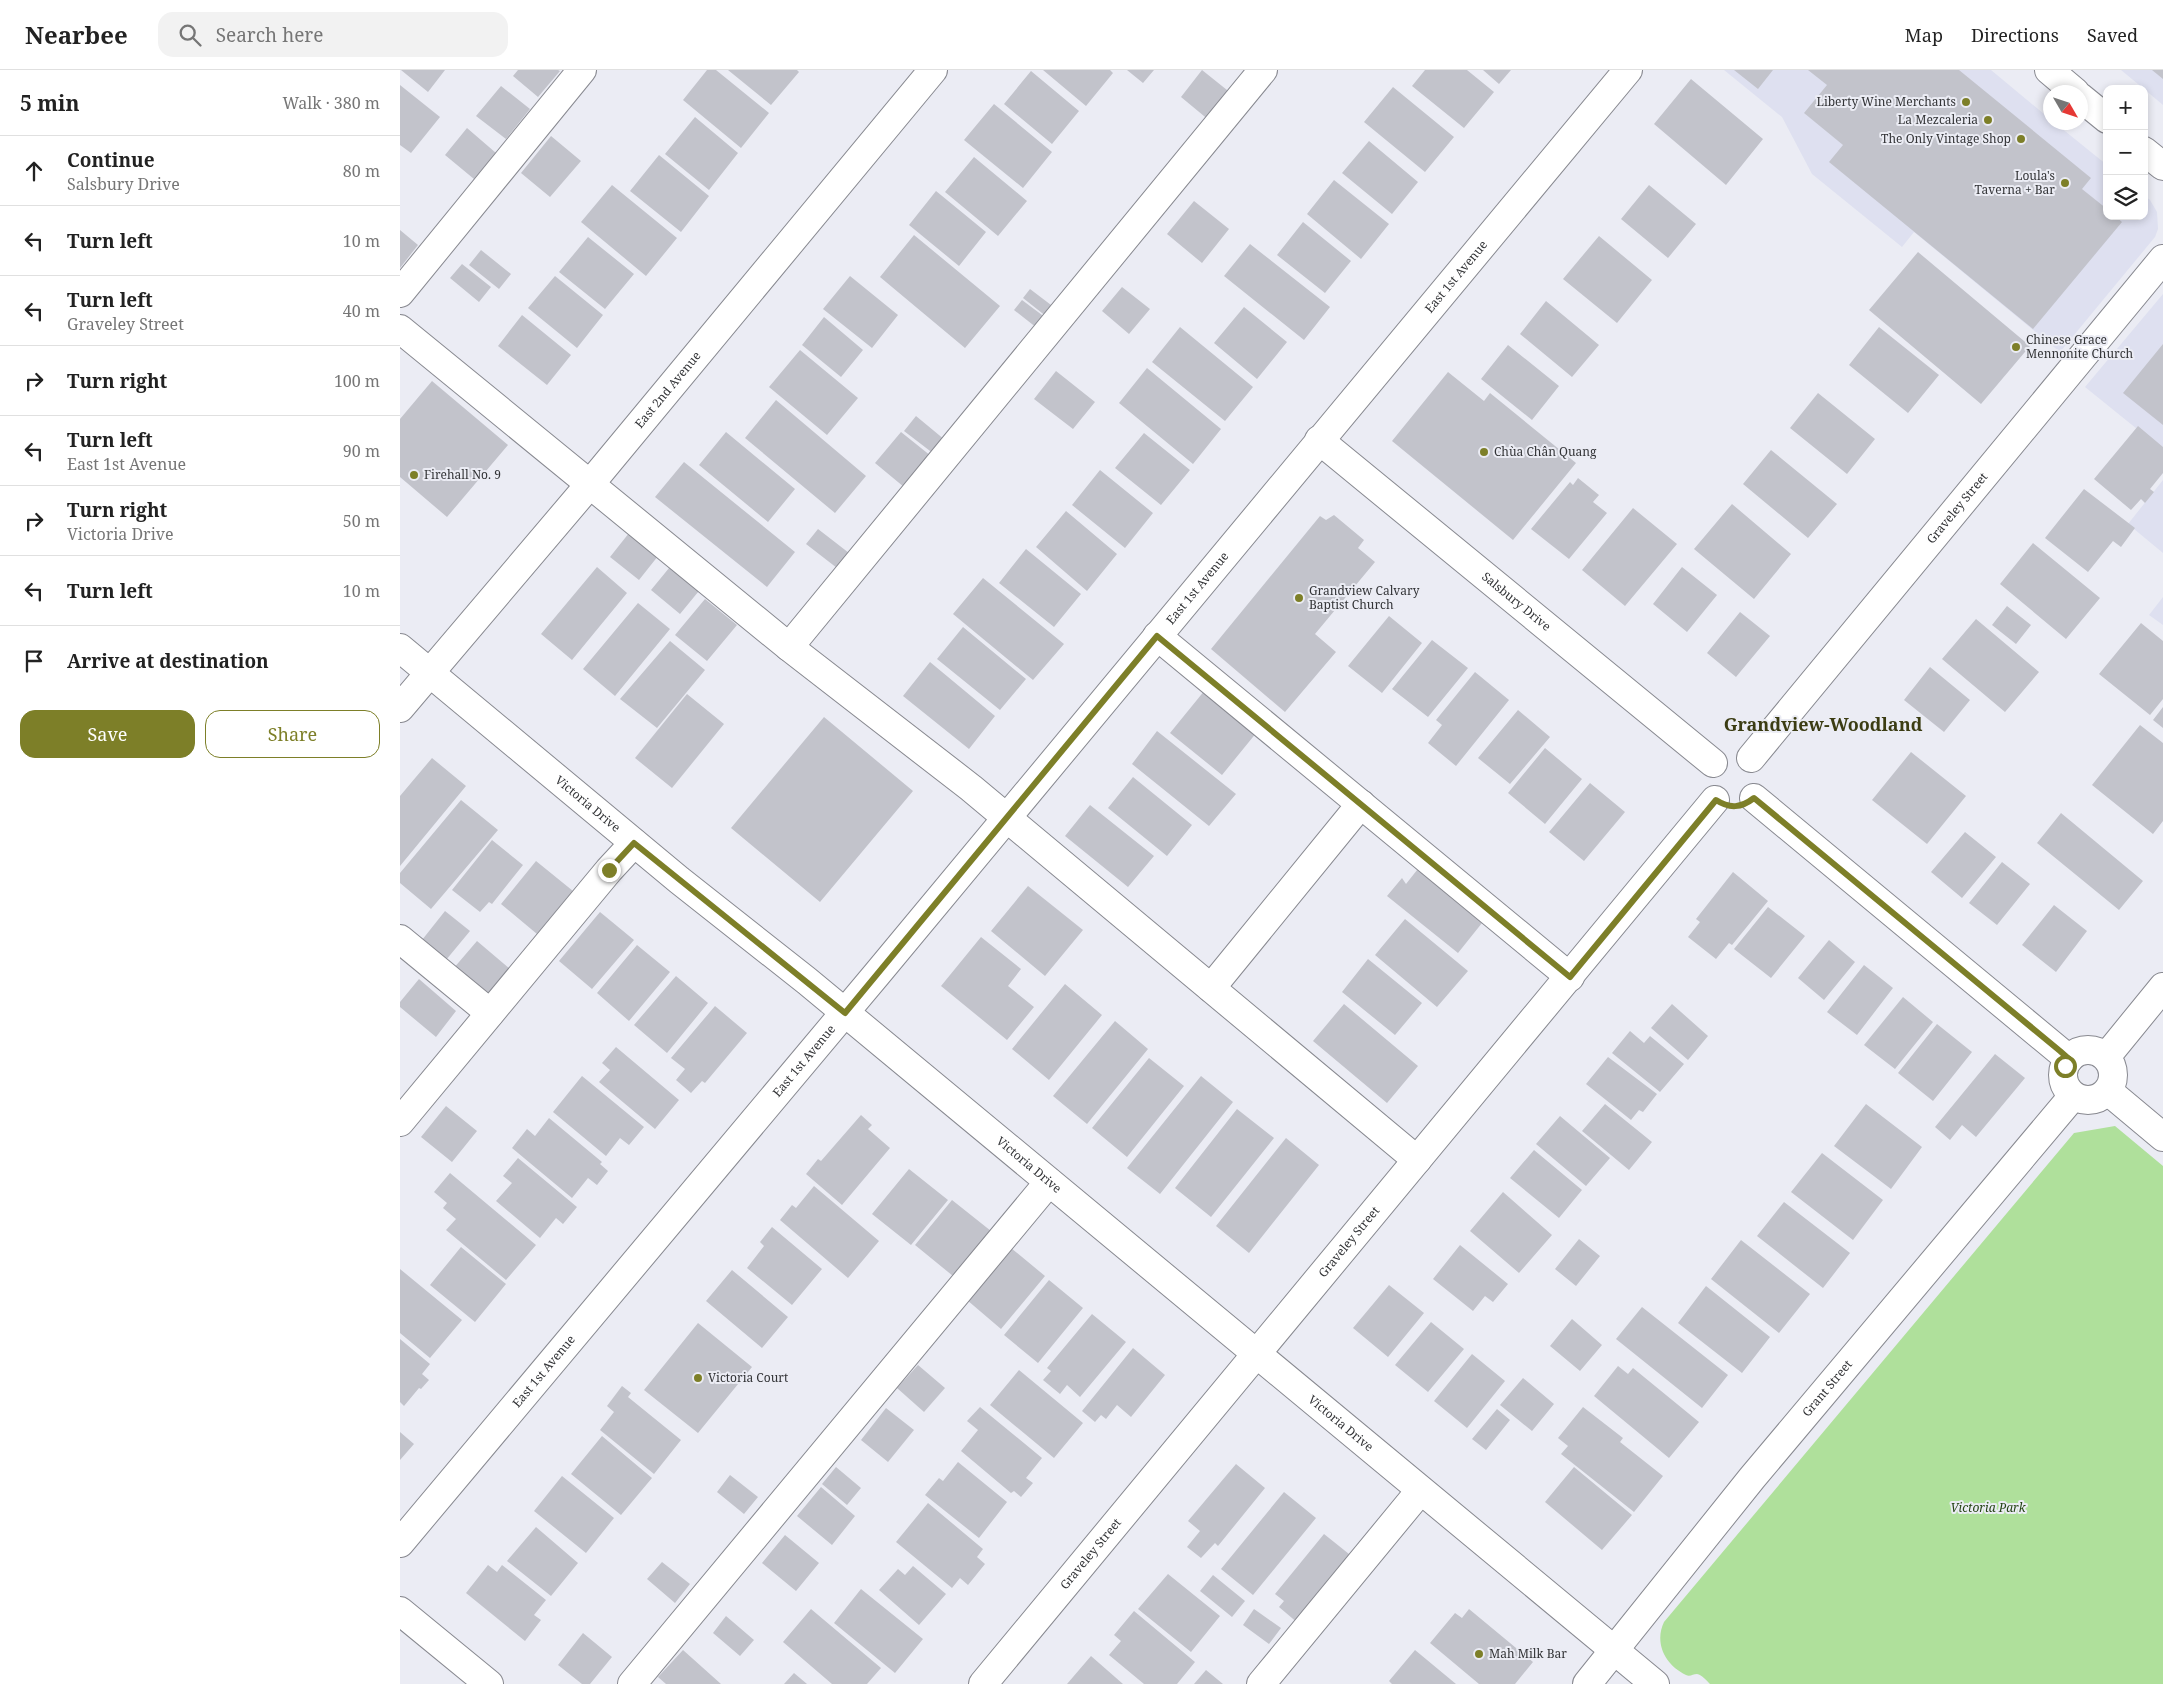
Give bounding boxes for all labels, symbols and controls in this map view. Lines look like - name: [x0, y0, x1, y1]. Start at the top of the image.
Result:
- search box: [158, 12, 508, 57]
- text: Nearbee: [25, 18, 128, 51]
- icon: search: [176, 21, 204, 49]
- text: Search here: [216, 22, 323, 48]
- text: Map: [1905, 23, 1943, 47]
- text: Directions: [1971, 23, 2059, 47]
- text: Saved: [2087, 23, 2138, 47]
- north arrow: [2043, 85, 2088, 130]
- map controls: [2103, 85, 2148, 220]
- button: +: [2103, 85, 2148, 130]
- text: 5 min: [20, 89, 79, 117]
- text: Walk · 380 m: [283, 92, 380, 114]
- place label: Liberty Wine Merchants: [1816, 93, 1956, 110]
- marker: Liberty Wine Merchants: [1960, 96, 1972, 108]
- place label: La Mezcaleria: [1898, 111, 1978, 128]
- marker: La Mezcaleria: [1982, 114, 1994, 126]
- place label: The Only Vintage Shop: [1881, 130, 2011, 147]
- button: −: [2103, 130, 2148, 175]
- marker: The Only Vintage Shop: [2015, 133, 2027, 145]
- text: Continue: [67, 147, 155, 173]
- icon: ahead: [20, 157, 48, 185]
- text: 80 m: [343, 160, 380, 182]
- place label: Loula's Taverna + Bar: [1975, 167, 2055, 198]
- text: Salsbury Drive: [67, 173, 180, 195]
- button: layers: [2103, 175, 2148, 220]
- marker: Loula's Taverna + Bar: [2059, 177, 2071, 189]
- icon: left: [20, 227, 48, 255]
- text: Turn left: [67, 228, 153, 254]
- text: 10 m: [343, 230, 380, 252]
- street label: East 1st Avenue: [1421, 237, 1491, 316]
- text: Turn left: [67, 287, 153, 313]
- icon: left: [20, 297, 48, 325]
- text: 40 m: [343, 300, 380, 322]
- text: Graveley Street: [67, 313, 184, 335]
- place label: Chinese Grace Mennonite Church: [2026, 331, 2134, 362]
- marker: Chinese Grace Mennonite Church: [2010, 341, 2022, 353]
- street label: East 2nd Avenue: [631, 348, 704, 431]
- icon: right: [20, 367, 48, 395]
- text: Turn right: [67, 368, 167, 394]
- text: 100 m: [334, 370, 380, 392]
- text: Turn left: [67, 427, 153, 453]
- icon: left: [20, 437, 48, 465]
- text: 90 m: [343, 440, 380, 462]
- place label: Chùa Chân Quang: [1494, 443, 1597, 460]
- marker: Chùa Chân Quang: [1478, 446, 1490, 458]
- text: East 1st Avenue: [67, 453, 186, 475]
- place label: Firehall No. 9: [424, 466, 501, 483]
- marker: Firehall No. 9: [408, 469, 420, 481]
- street label: Graveley Street: [1922, 469, 1991, 547]
- text: Turn right: [67, 497, 167, 523]
- icon: right: [20, 507, 48, 535]
- text: 50 m: [343, 510, 380, 532]
- text: Victoria Drive: [67, 523, 174, 545]
- street label: East 1st Avenue: [1162, 548, 1232, 628]
- street label: Salsbury Drive: [1478, 568, 1555, 635]
- icon: left: [20, 577, 48, 605]
- text: Turn left: [67, 578, 153, 604]
- text: 10 m: [343, 580, 380, 602]
- place label: Grandview Calvary Baptist Church: [1309, 582, 1420, 613]
- marker: Grandview Calvary Baptist Church: [1293, 592, 1305, 604]
- icon: arrive: [20, 647, 48, 675]
- text: Arrive at destination: [67, 648, 269, 674]
- button: Save: [20, 710, 195, 758]
- button: Share: [205, 710, 380, 758]
- district label: Grandview-Woodland: [1724, 712, 1923, 736]
- street label: Victoria Drive: [552, 772, 624, 836]
- route end: [598, 859, 621, 882]
- street label: East 1st Avenue: [768, 1021, 839, 1100]
- route start: [2054, 1055, 2077, 1078]
- street label: Victoria Drive: [993, 1132, 1065, 1197]
- street label: Graveley Street: [1314, 1202, 1383, 1281]
- street label: East 1st Avenue: [508, 1331, 579, 1411]
- street label: Grant Street: [1798, 1356, 1856, 1420]
- place label: Victoria Court: [708, 1369, 788, 1386]
- marker: Victoria Court: [692, 1372, 704, 1384]
- street label: Victoria Drive: [1305, 1391, 1377, 1455]
- park label: Victoria Park: [1950, 1499, 2027, 1516]
- street label: Graveley Street: [1056, 1514, 1125, 1593]
- place label: Mah Milk Bar: [1489, 1645, 1567, 1662]
- marker: Mah Milk Bar: [1473, 1648, 1485, 1660]

